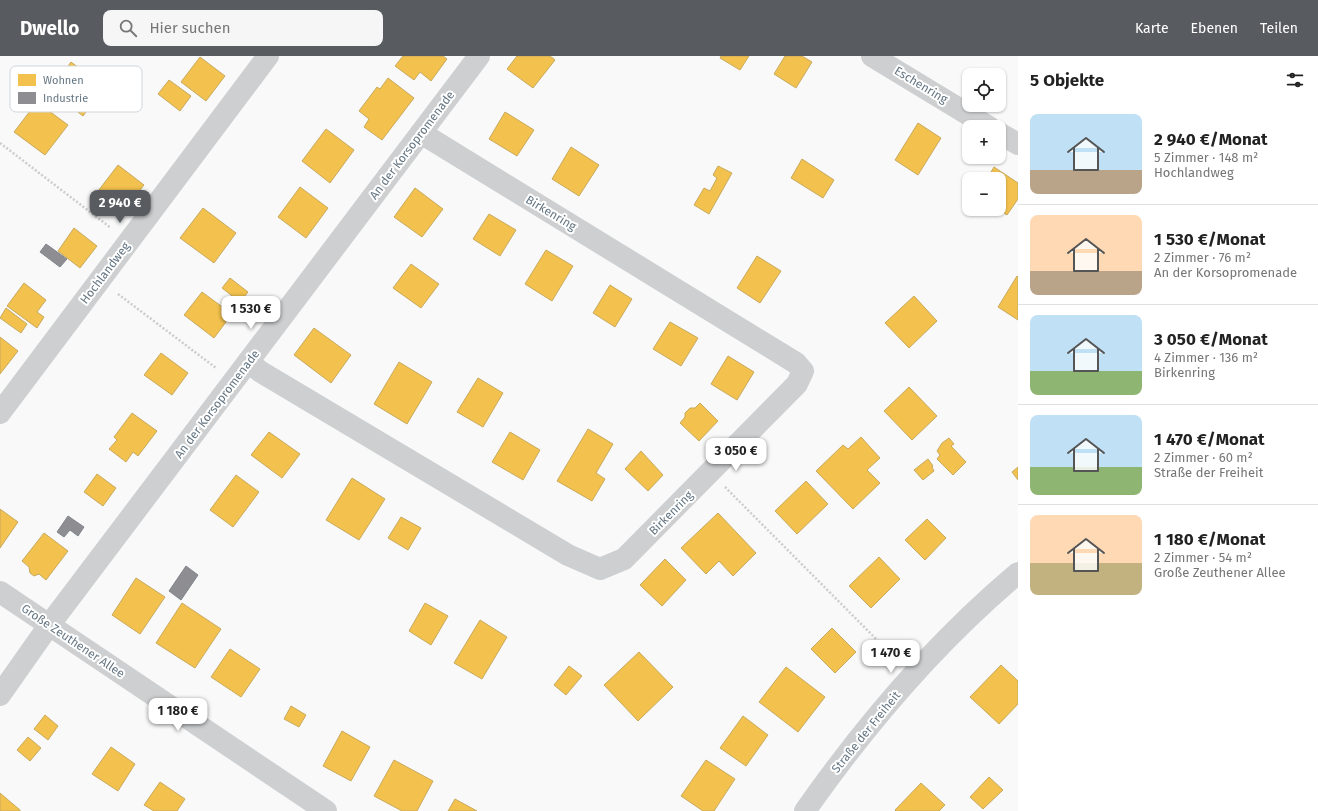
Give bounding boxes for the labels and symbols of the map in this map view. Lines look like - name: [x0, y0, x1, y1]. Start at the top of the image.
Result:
- street label: Eschenring: [892, 64, 951, 107]
- legend: [10, 66, 142, 112]
- text: Wohnen: [43, 74, 84, 87]
- street label: An der Korsopromenade: [367, 88, 457, 202]
- text: Industrie: [43, 92, 88, 105]
- pin: 2 940 €: [83, 190, 157, 224]
- street label: Birkenring: [523, 193, 579, 234]
- street label: Hochlandweg: [77, 239, 133, 307]
- pin: 1 530 €: [214, 296, 288, 330]
- street label: An der Korsopromenade: [172, 347, 262, 461]
- pin: 3 050 €: [699, 438, 773, 472]
- street label: Birkenring: [646, 488, 696, 538]
- street label: Große Zeuthener Allee: [19, 601, 127, 681]
- pin: 1 470 €: [854, 640, 928, 674]
- street label: Straße der Freiheit: [829, 688, 904, 776]
- pin: 1 180 €: [141, 698, 215, 732]

